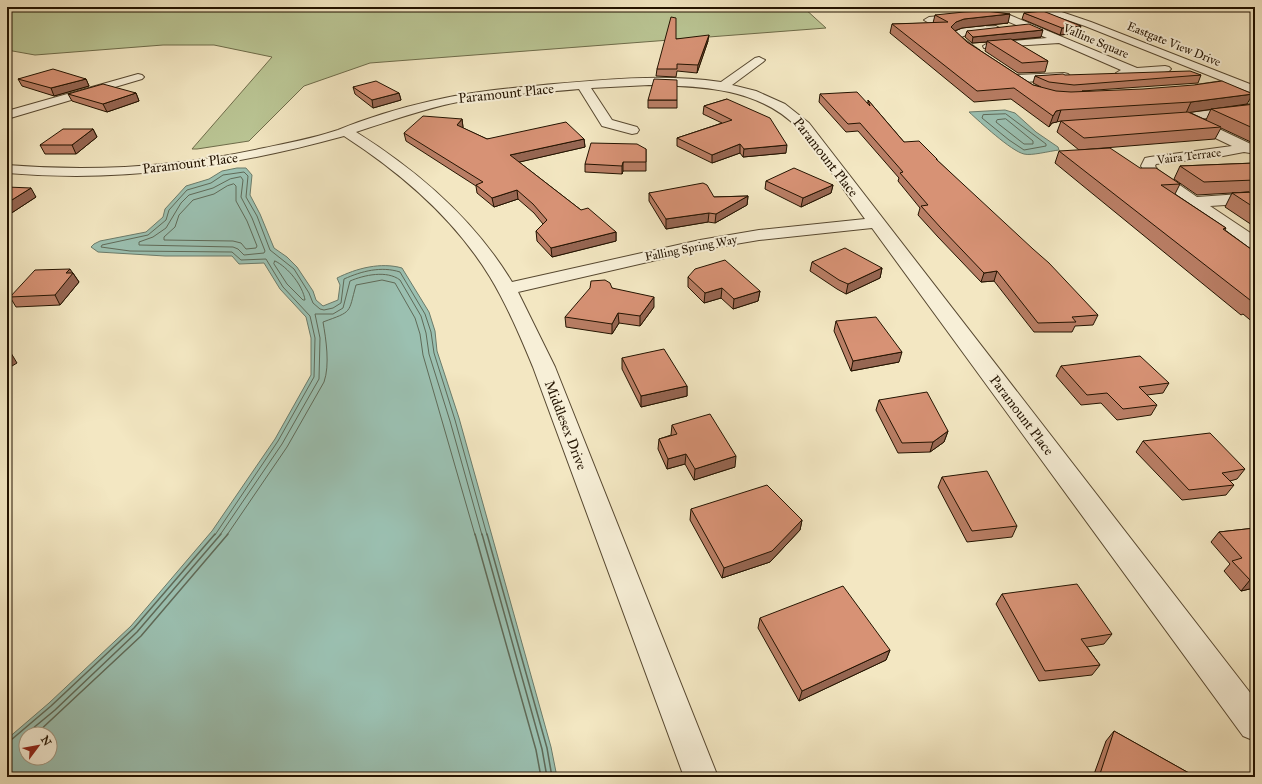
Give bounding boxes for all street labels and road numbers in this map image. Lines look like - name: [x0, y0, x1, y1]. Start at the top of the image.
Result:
- street label: Eastgate View Drive: [1125, 19, 1223, 70]
- street label: Valline Square: [1060, 21, 1131, 62]
- street label: Paramount Place: [457, 80, 555, 107]
- street label: Paramount Place: [789, 114, 862, 201]
- street label: Vaira Terrace: [1155, 145, 1222, 167]
- street label: Paramount Place: [141, 149, 239, 178]
- street label: Falling Spring Way: [644, 232, 739, 265]
- street label: Paramount Place: [986, 372, 1057, 459]
- street label: Middlesex Drive: [541, 378, 590, 472]

